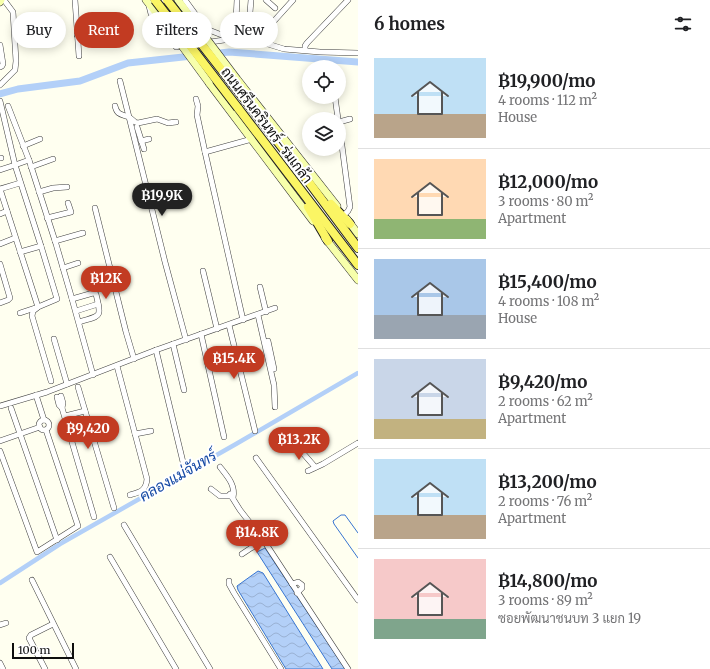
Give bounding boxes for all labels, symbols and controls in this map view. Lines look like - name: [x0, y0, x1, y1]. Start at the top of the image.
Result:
- chip: Buy: [12, 12, 66, 48]
- chip: Rent: [74, 12, 134, 48]
- chip: Filters: [142, 12, 212, 48]
- chip: New: [220, 12, 278, 48]
- text: 6 homes: [374, 13, 445, 35]
- icon: filters: [672, 13, 694, 35]
- map controls: [302, 60, 346, 156]
- button: locate: [302, 60, 346, 104]
- street label: ถนนศรีนครินทร์-ร่มเกล้า: [217, 63, 317, 187]
- text: ฿19,900/mo: [498, 70, 595, 92]
- icon: home: [406, 74, 454, 122]
- text: 4 rooms · 112 m²: [498, 92, 597, 109]
- text: House: [498, 109, 537, 126]
- button: layers: [302, 112, 346, 156]
- text: ฿12,000/mo: [498, 171, 598, 193]
- icon: home: [406, 175, 454, 223]
- pin: ฿19.9K: [129, 183, 195, 217]
- text: ฿19.9K: [141, 187, 183, 204]
- text: 3 rooms · 80 m²: [498, 193, 593, 210]
- text: Apartment: [498, 210, 566, 227]
- pin: ฿12K: [82, 266, 130, 300]
- text: ฿12K: [90, 270, 122, 287]
- text: ฿15,400/mo: [498, 271, 597, 293]
- icon: home: [406, 275, 454, 323]
- text: 4 rooms · 108 m²: [498, 293, 599, 310]
- text: House: [498, 310, 537, 327]
- pin: ฿15.4K: [201, 346, 267, 380]
- text: ฿15.4K: [213, 350, 255, 367]
- text: ฿9,420/mo: [498, 371, 587, 393]
- icon: home: [406, 375, 454, 423]
- text: 2 rooms · 62 m²: [498, 393, 593, 410]
- text: Apartment: [498, 410, 566, 427]
- pin: ฿9,420: [55, 416, 121, 450]
- text: ฿9,420: [66, 420, 110, 437]
- pin: ฿13.2K: [266, 427, 332, 461]
- text: ฿13.2K: [278, 431, 320, 448]
- water label: คลองแม่จันทร์: [136, 445, 222, 505]
- text: ฿13,200/mo: [498, 471, 597, 493]
- icon: home: [406, 475, 454, 523]
- text: 2 rooms · 76 m²: [498, 493, 592, 510]
- text: Apartment: [498, 510, 566, 527]
- pin: ฿14.8K: [224, 520, 290, 554]
- text: ฿14.8K: [235, 524, 279, 541]
- text: ฿14,800/mo: [498, 570, 598, 592]
- icon: home: [406, 575, 454, 623]
- text: 3 rooms · 89 m²: [498, 592, 593, 609]
- text: ซอยพัฒนาชนบท 3 แยก 19: [498, 610, 641, 627]
- scale bar: [12, 641, 74, 660]
- text: 100 m: [18, 643, 50, 657]

